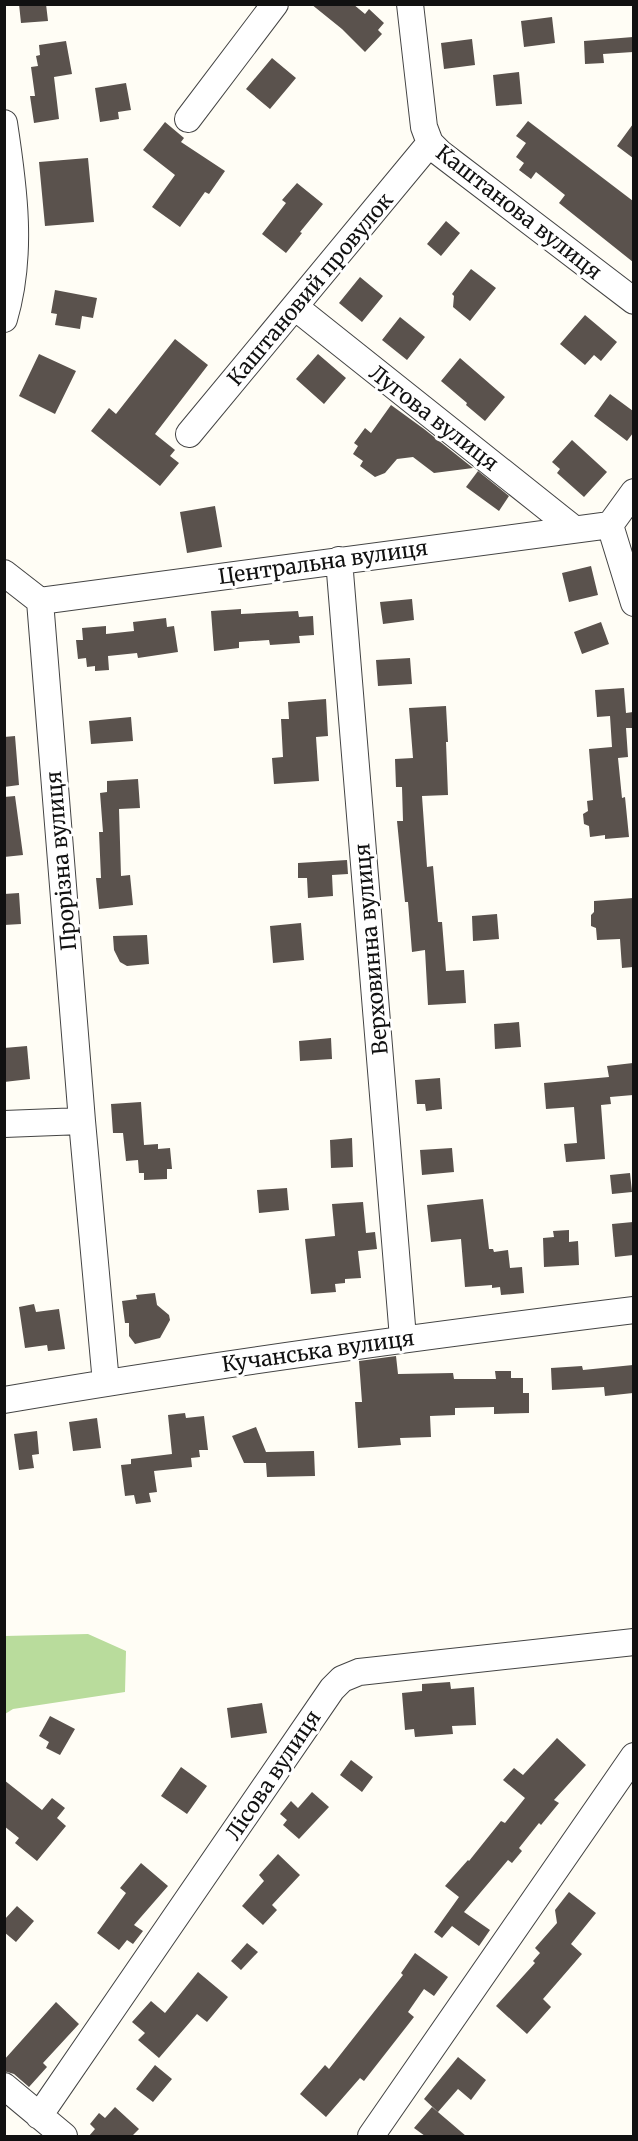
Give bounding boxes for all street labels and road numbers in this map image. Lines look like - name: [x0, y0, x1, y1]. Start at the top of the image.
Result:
- street label: Каштанова вулиця: [431, 139, 607, 285]
- street label: Каштановий провулок: [221, 187, 399, 391]
- street label: Лугова вулиця: [364, 359, 504, 477]
- street label: Центральна вулиця: [216, 534, 430, 590]
- street label: Прорізна вулиця: [40, 770, 82, 952]
- street label: Верховинна вулиця: [348, 842, 394, 1056]
- street label: Кучанська вулиця: [220, 1324, 416, 1378]
- street label: Лісова вулиця: [220, 1705, 326, 1845]

